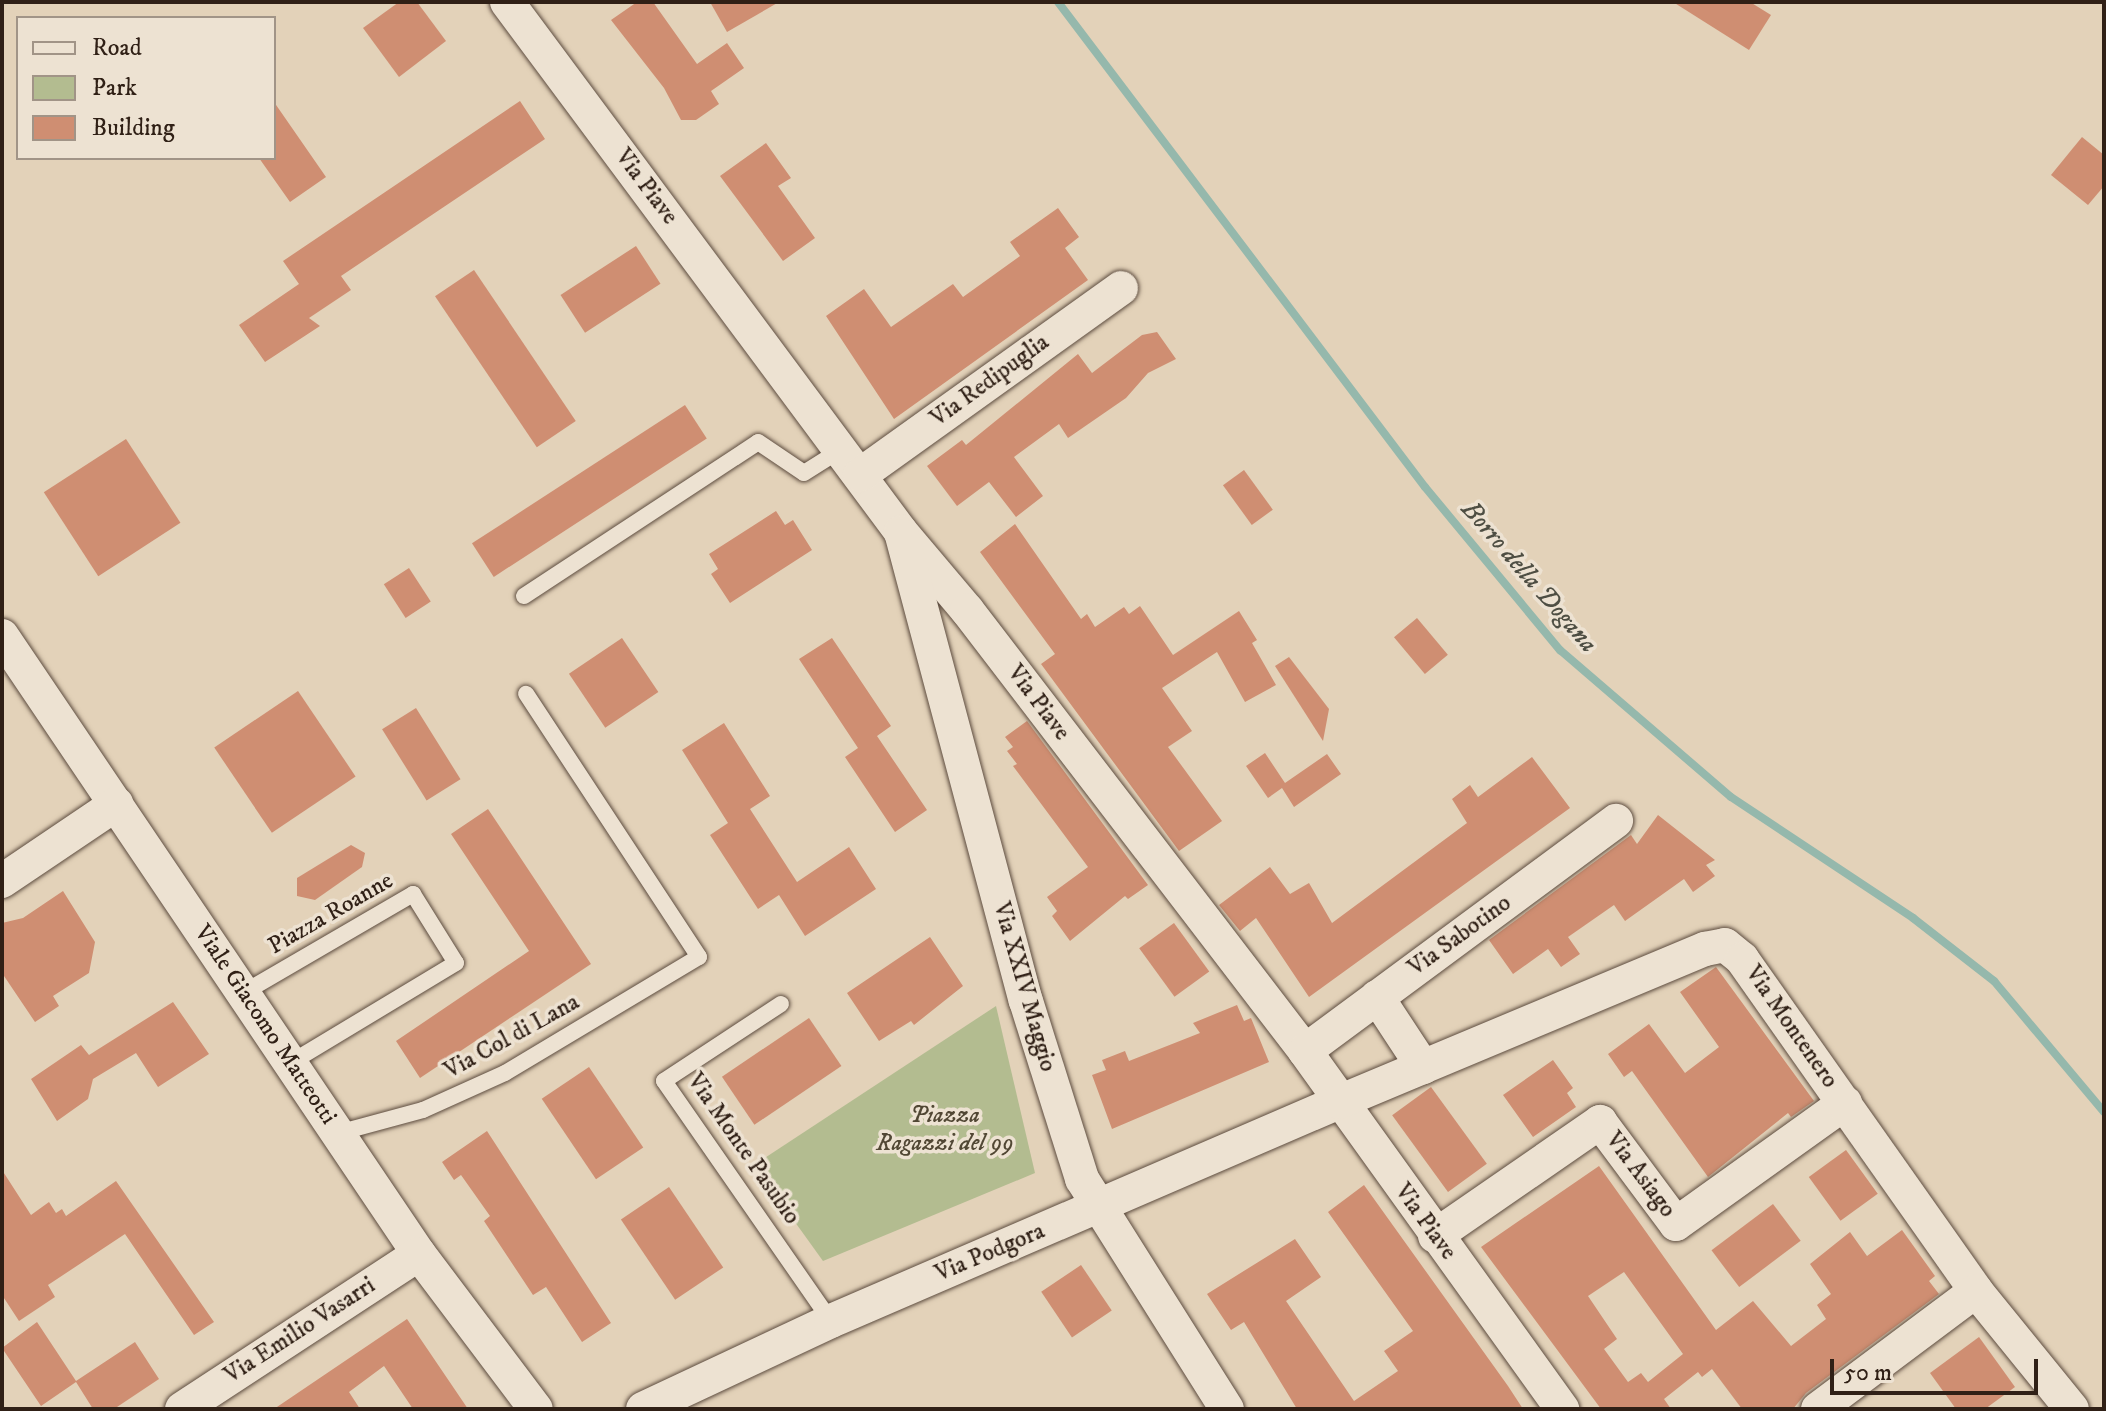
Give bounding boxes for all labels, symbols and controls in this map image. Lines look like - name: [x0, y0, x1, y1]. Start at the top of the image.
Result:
- legend: [16, 16, 276, 160]
- text: Road: [92, 33, 142, 63]
- text: Park: [92, 73, 137, 103]
- text: Building: [92, 113, 175, 143]
- street label: Via Piave: [608, 144, 684, 230]
- street label: Via Redipuglia: [925, 328, 1055, 434]
- water label: Borro della Dogana: [1454, 495, 1604, 659]
- street label: Via Piave: [1000, 660, 1076, 746]
- street label: Piazza Roanne: [264, 867, 398, 961]
- street label: Via Sabotino: [1403, 889, 1517, 983]
- street label: Via XXIV Maggio: [986, 899, 1062, 1075]
- street label: Viale Giacomo Matteotti: [188, 920, 342, 1130]
- street label: Via Montenero: [1738, 960, 1844, 1094]
- street label: Via Col di Lana: [439, 988, 585, 1086]
- street label: Via Monte Pasubio: [680, 1068, 806, 1230]
- park label: Piazza Ragazzi del 99: [876, 1102, 1014, 1158]
- street label: Via Asiago: [1599, 1127, 1681, 1223]
- street label: Via Piave: [1388, 1178, 1462, 1266]
- street label: Via Podgora: [931, 1217, 1049, 1289]
- street label: Via Emilio Vasarri: [219, 1272, 381, 1390]
- scale bar: [1834, 1343, 2042, 1393]
- text: 50 m: [1844, 1358, 1892, 1388]

